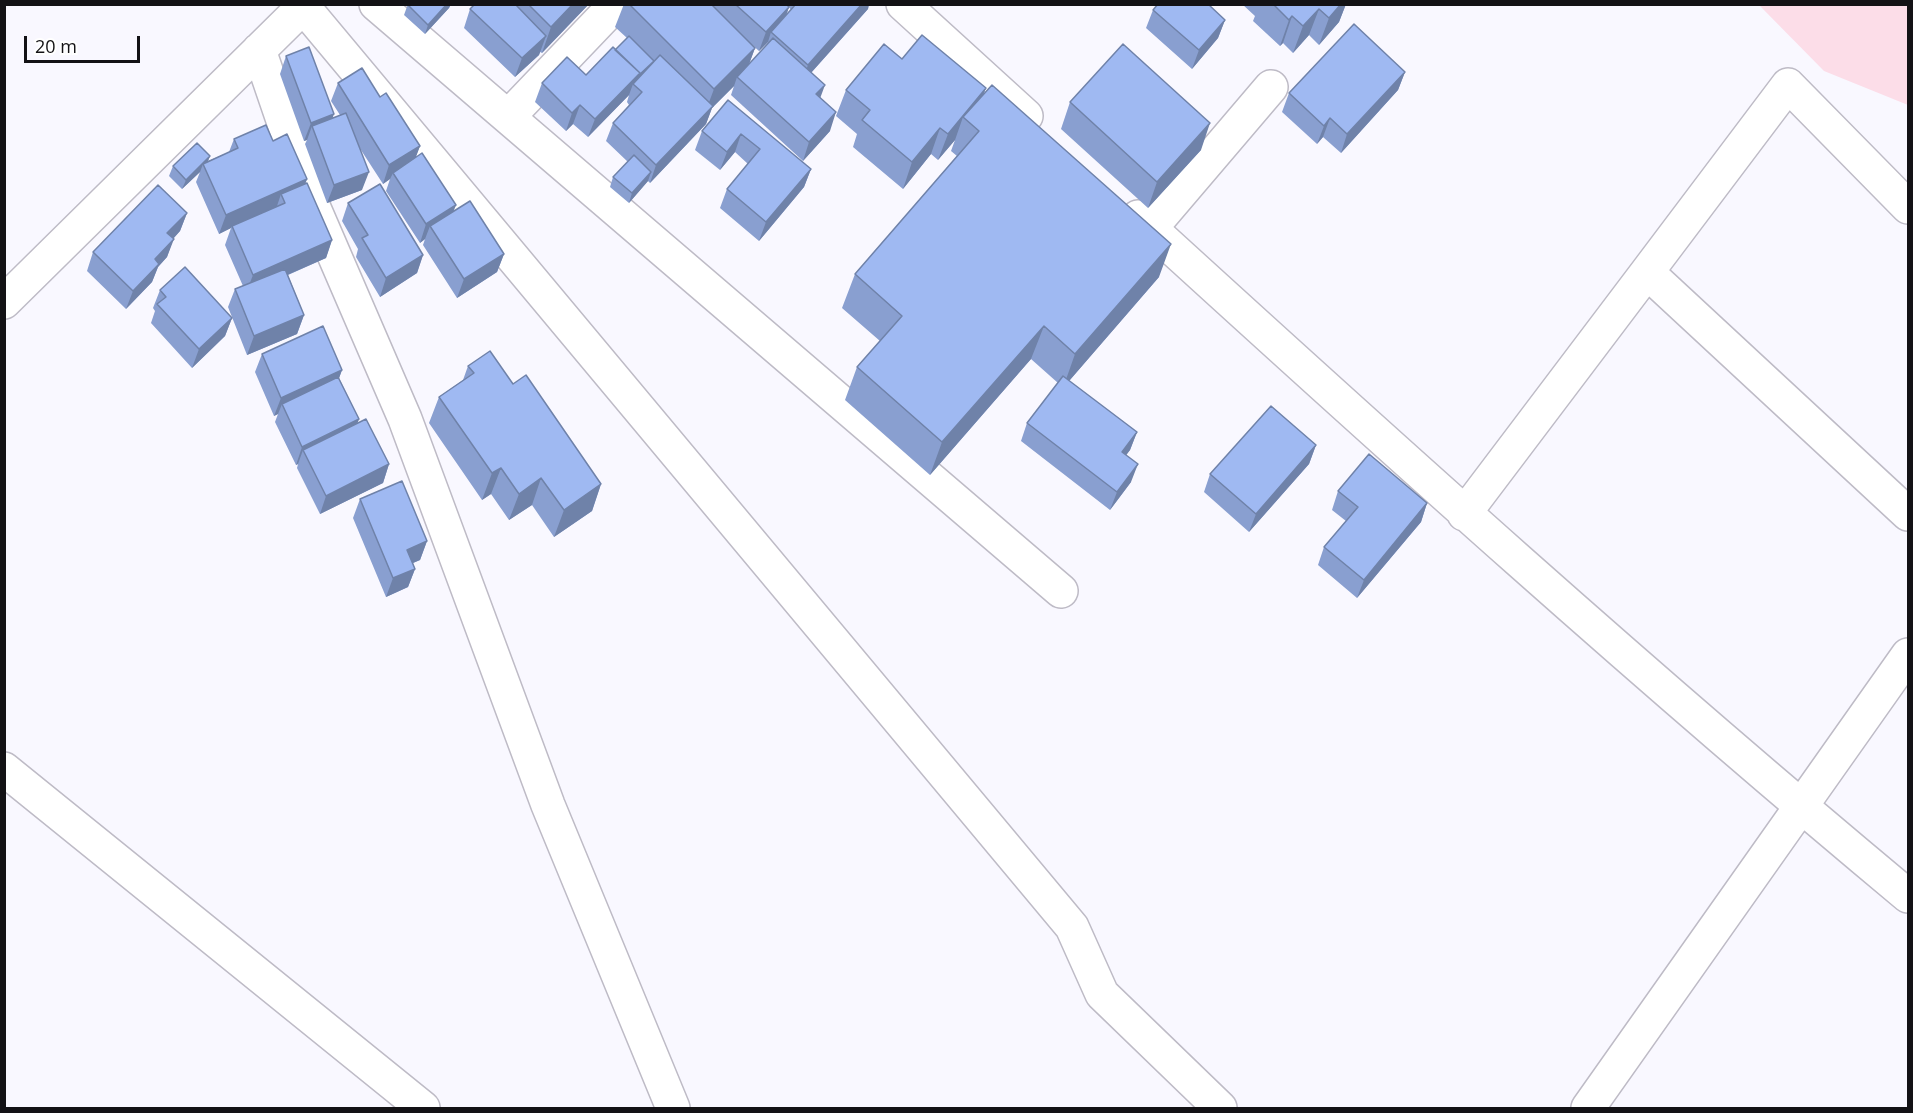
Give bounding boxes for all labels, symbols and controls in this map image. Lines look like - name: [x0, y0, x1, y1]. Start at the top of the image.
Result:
- scale bar: [27, 24, 142, 62]
- text: 20 m: [35, 34, 77, 58]

